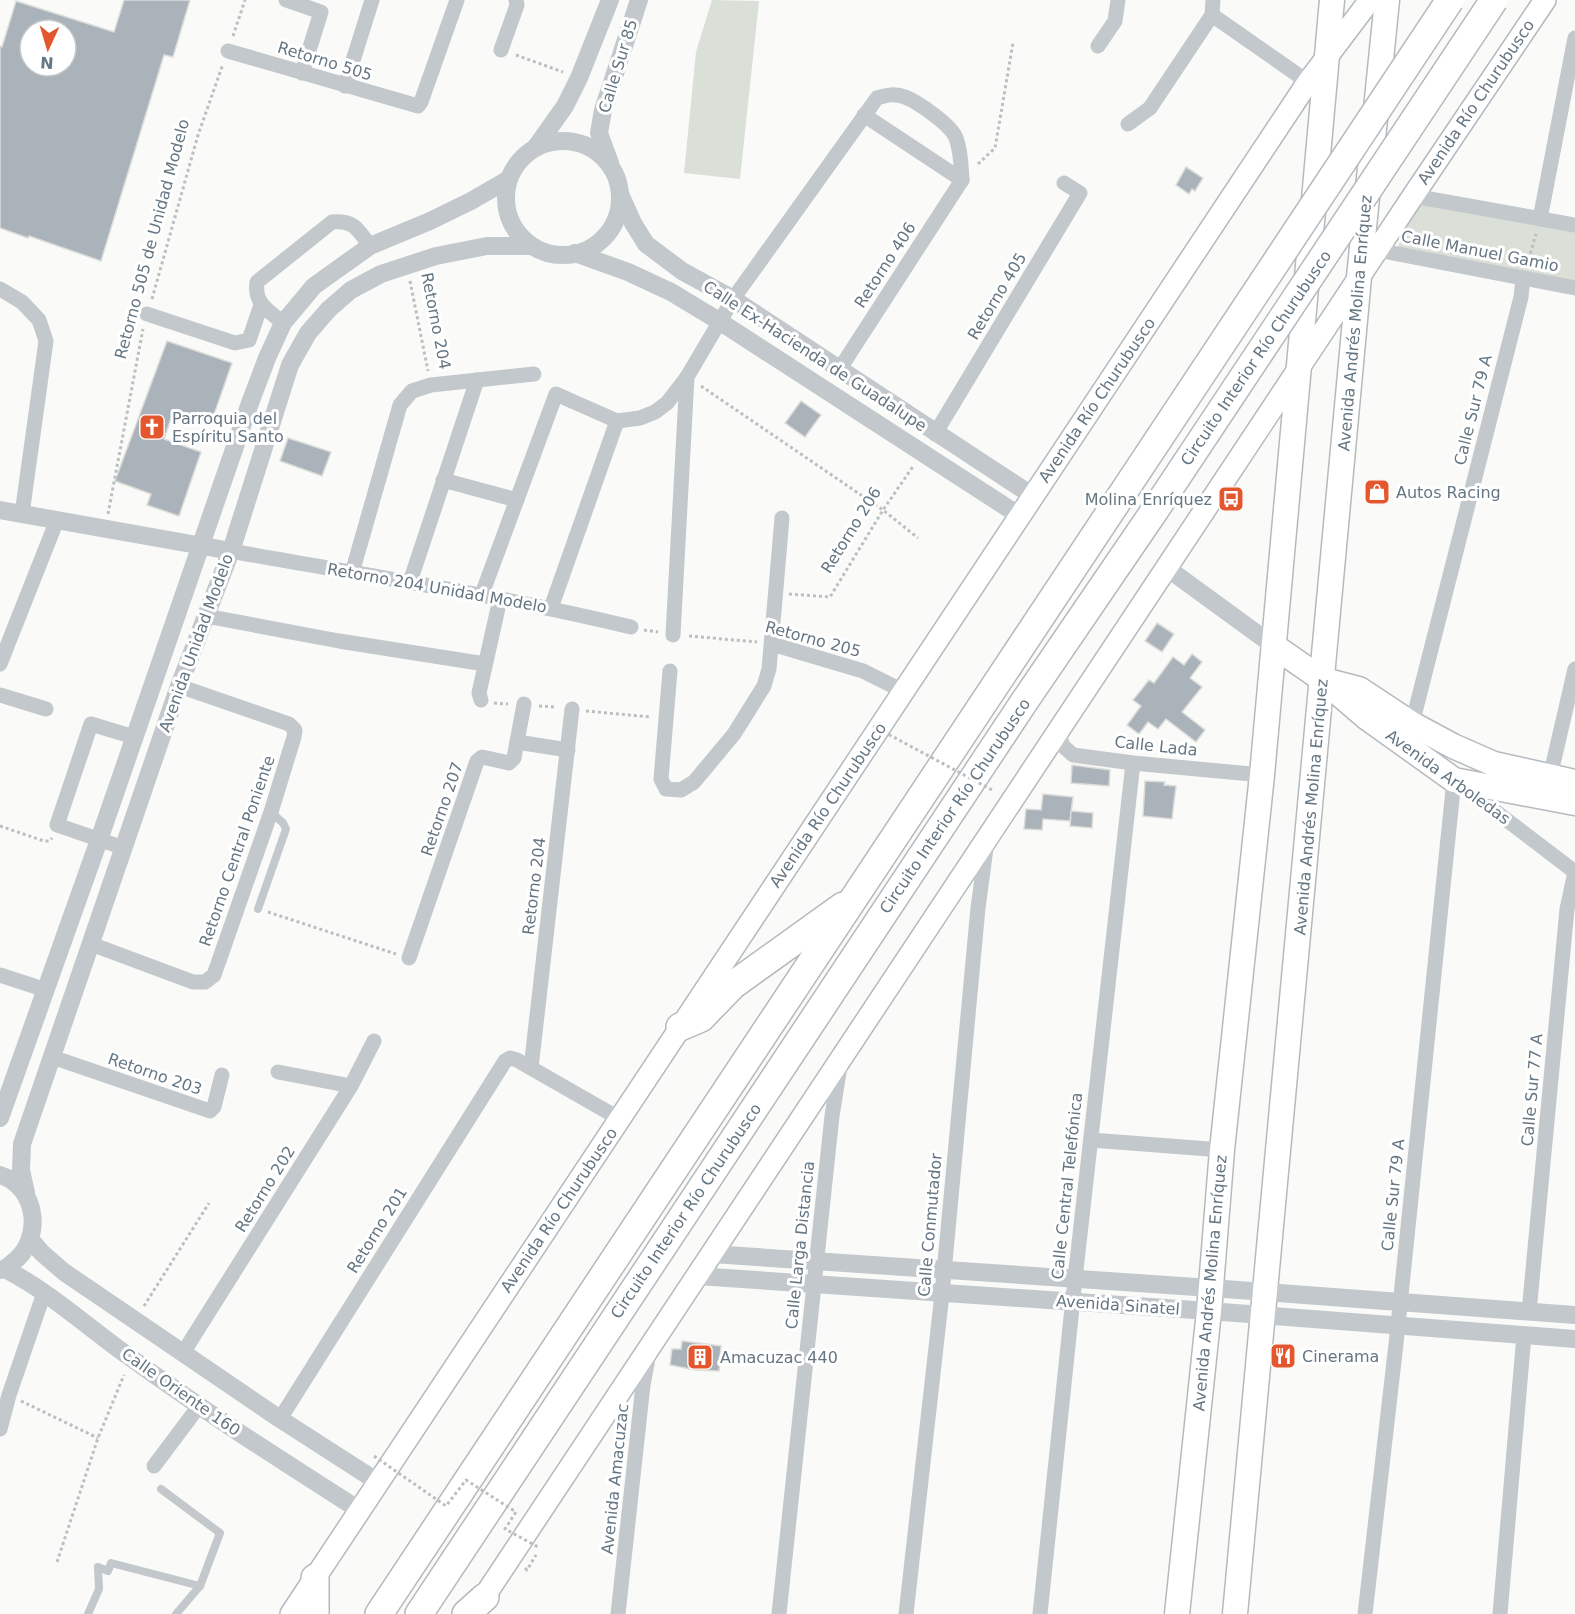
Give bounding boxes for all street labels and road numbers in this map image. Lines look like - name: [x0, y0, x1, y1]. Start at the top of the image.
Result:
- street label: Avenida Río Churubusco: [1414, 16, 1538, 188]
- street label: Calle Sur 85: [595, 17, 641, 115]
- street label: Retorno 505: [275, 38, 375, 84]
- street label: Retorno 505 de Unidad Modelo: [111, 117, 193, 361]
- street label: Avenida Andrés Molina Enríquez: [1334, 194, 1376, 452]
- street label: Retorno 406: [850, 219, 920, 311]
- street label: Calle Manuel Gamio: [1400, 226, 1560, 276]
- street label: Circuito Interior Río Churubusco: [1177, 247, 1335, 469]
- street label: Retorno 405: [964, 249, 1030, 343]
- street label: Retorno 204: [417, 271, 455, 371]
- street label: Calle Ex-Hacienda de Guadalupe: [700, 277, 930, 435]
- street label: Avenida Río Churubusco: [1035, 314, 1159, 486]
- street label: Calle Sur 79 A: [1450, 353, 1496, 467]
- street label: Retorno 206: [817, 483, 885, 577]
- street label: Avenida Unidad Modelo: [155, 551, 237, 735]
- street label: Retorno 204 Unidad Modelo: [326, 559, 548, 617]
- street label: Retorno 205: [763, 617, 863, 661]
- street label: Avenida Andrés Molina Enríquez: [1290, 678, 1332, 936]
- street label: Circuito Interior Río Churubusco: [876, 695, 1034, 917]
- street label: Avenida Río Churubusco: [766, 719, 890, 891]
- street label: Avenida Arboledas: [1382, 726, 1514, 828]
- street label: Calle Lada: [1113, 732, 1199, 760]
- street label: Retorno Central Poniente: [195, 753, 279, 949]
- street label: Retorno 207: [417, 760, 467, 858]
- street label: Retorno 204: [519, 836, 549, 936]
- street label: Calle Sur 77 A: [1518, 1033, 1546, 1147]
- street label: Retorno 203: [106, 1049, 204, 1099]
- street label: Calle Central Telefónica: [1048, 1092, 1086, 1280]
- street label: Circuito Interior Río Churubusco: [607, 1100, 765, 1322]
- street label: Avenida Río Churubusco: [497, 1124, 621, 1296]
- street label: Calle Sur 79 A: [1378, 1138, 1408, 1252]
- street label: Retorno 202: [231, 1142, 299, 1236]
- street label: Calle Conmutador: [914, 1152, 946, 1298]
- street label: Avenida Andrés Molina Enríquez: [1189, 1154, 1231, 1412]
- street label: Calle Larga Distancia: [782, 1160, 818, 1330]
- street label: Retorno 201: [343, 1183, 411, 1277]
- street label: Avenida Sinatel: [1055, 1291, 1181, 1319]
- street label: Calle Oriente 160: [118, 1344, 244, 1440]
- street label: Avenida Amacuzac: [598, 1403, 632, 1555]

